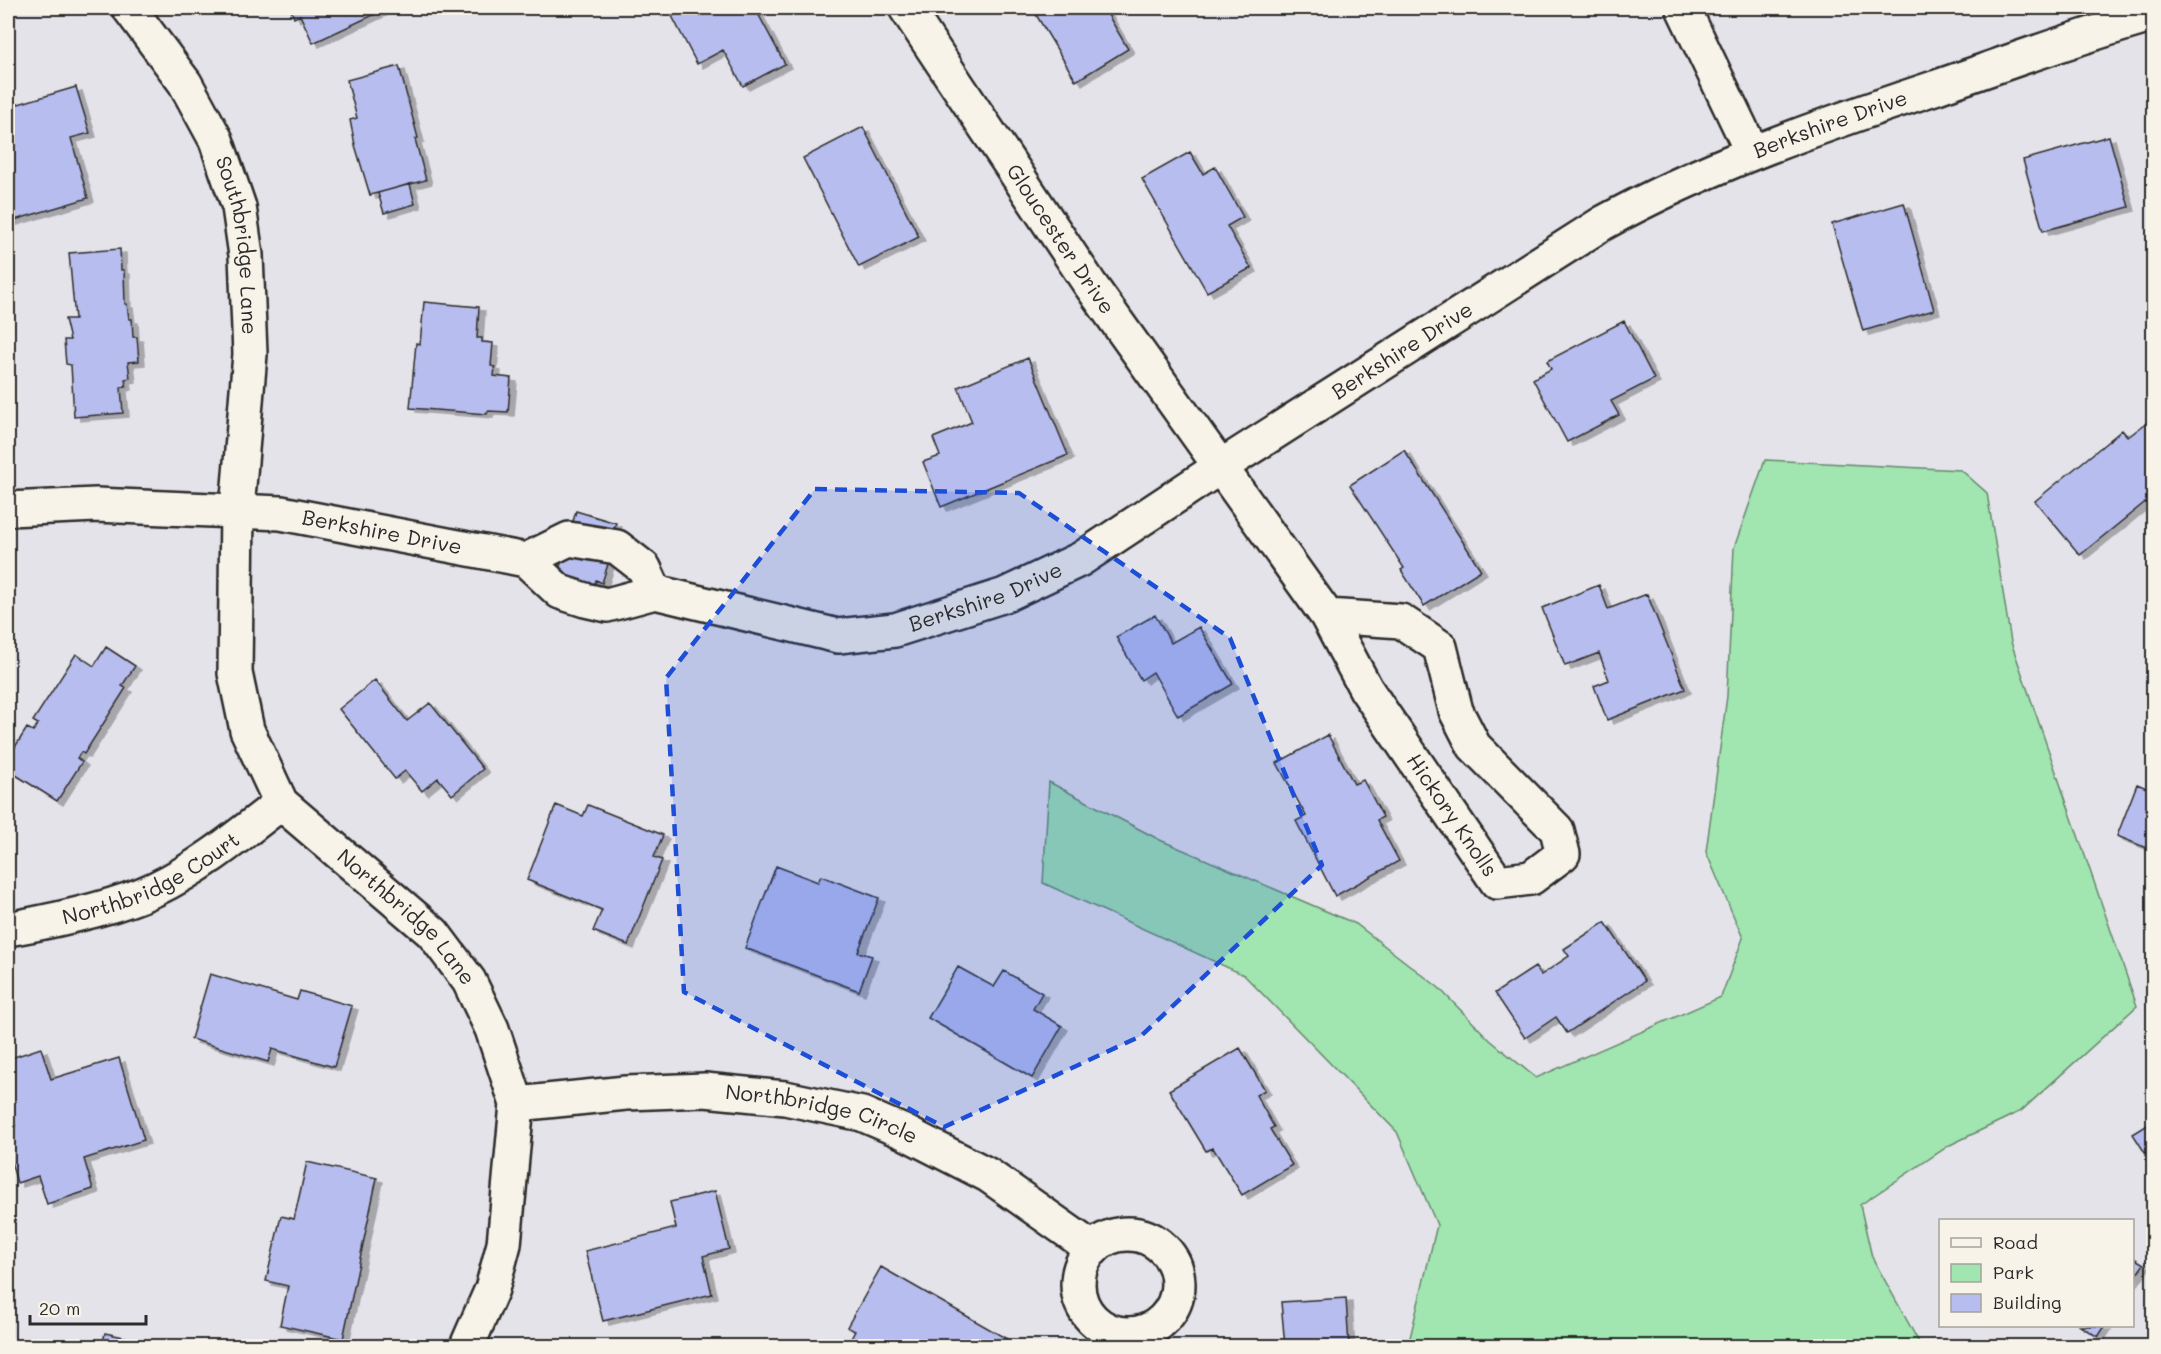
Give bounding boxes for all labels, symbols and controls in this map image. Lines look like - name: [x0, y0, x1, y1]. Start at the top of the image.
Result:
- street label: Berkshire Drive: [1749, 83, 1910, 163]
- street label: Southbridge Lane: [210, 152, 264, 335]
- street label: Gloucester Drive: [1001, 158, 1122, 319]
- street label: Berkshire Drive: [1326, 295, 1477, 404]
- street label: Berkshire Drive: [300, 502, 464, 559]
- street label: Berkshire Drive: [905, 555, 1066, 637]
- street label: Hickory Knolls: [1402, 748, 1504, 881]
- street label: Northbridge Court: [59, 825, 244, 930]
- street label: Northbridge Lane: [332, 842, 482, 990]
- street label: Northbridge Circle: [724, 1077, 923, 1149]
- legend: [1939, 1219, 2134, 1327]
- text: Road: [1993, 1230, 2038, 1254]
- text: Park: [1993, 1260, 2034, 1284]
- scale bar: [30, 1288, 146, 1326]
- text: Building: [1993, 1290, 2061, 1314]
- text: 20 m: [39, 1296, 80, 1320]

